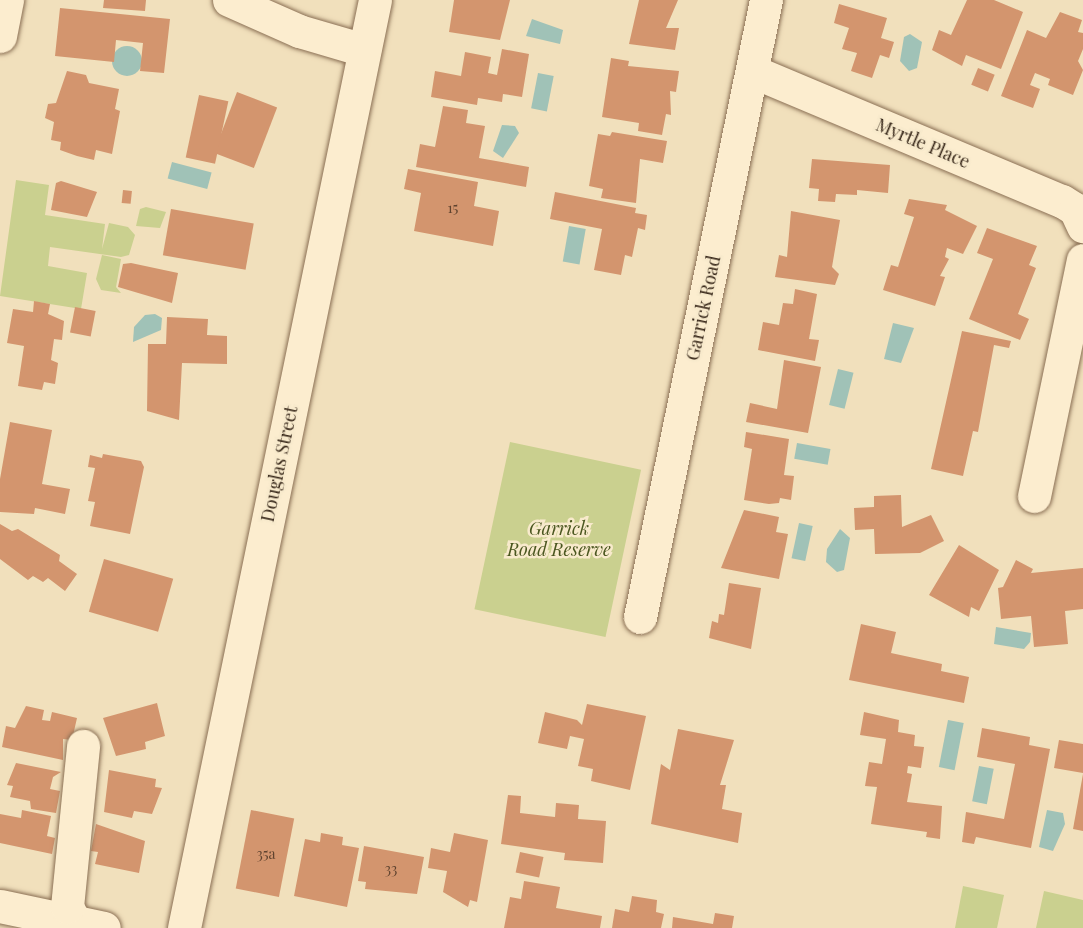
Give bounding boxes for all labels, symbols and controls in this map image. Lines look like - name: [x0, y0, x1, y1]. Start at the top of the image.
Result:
- street label: Myrtle Place: [873, 114, 973, 172]
- house number: 15: [448, 200, 458, 216]
- street label: Garrick Road: [681, 253, 725, 363]
- street label: Douglas Street: [256, 404, 302, 524]
- park label: Garrick Road Reserve: [507, 518, 611, 560]
- house number: 35a: [256, 846, 276, 862]
- house number: 33: [385, 861, 397, 877]

